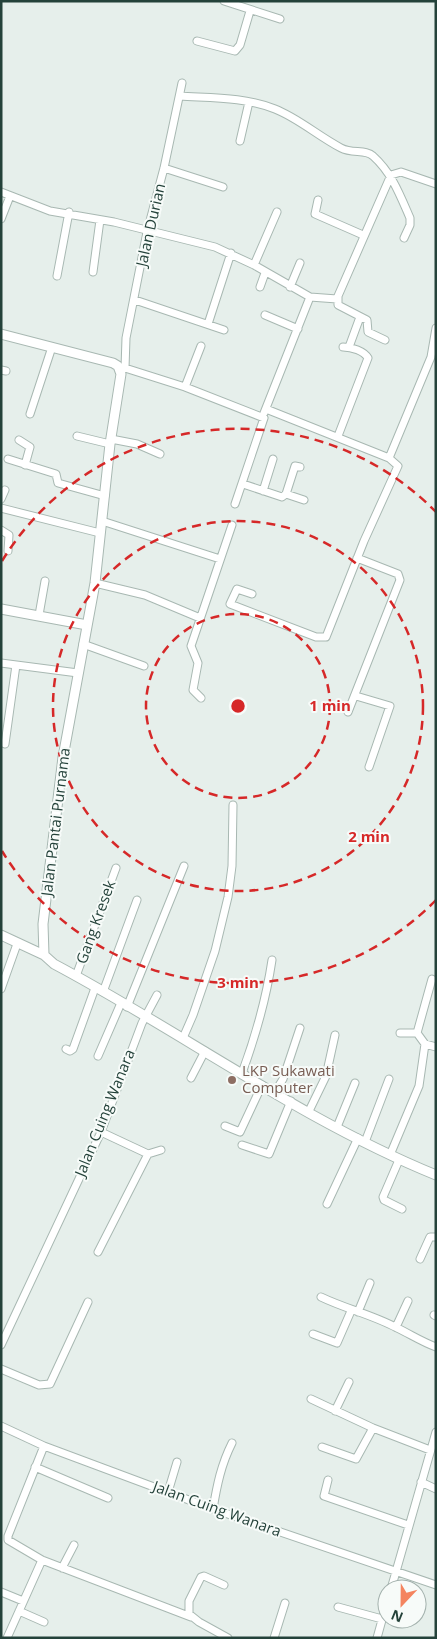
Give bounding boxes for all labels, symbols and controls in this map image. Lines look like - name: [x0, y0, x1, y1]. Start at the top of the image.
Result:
- street label: Jalan Durian: [130, 181, 169, 270]
- text: 1 min: [309, 695, 351, 715]
- centre of rings: [229, 697, 247, 715]
- street label: Jalan Pantai Purnama: [36, 746, 74, 899]
- text: 2 min: [348, 826, 390, 846]
- street label: Gang Kresek: [71, 877, 119, 966]
- text: 3 min: [217, 972, 259, 992]
- street label: Jalan Cuing Wanara: [69, 1046, 139, 1181]
- place label: LKP Sukawati Computer: [242, 1060, 335, 1097]
- marker: LKP Sukawati Computer: [226, 1074, 238, 1086]
- street label: Jalan Cuing Wanara: [148, 1475, 284, 1541]
- north arrow: [377, 1579, 427, 1629]
- text: N: [388, 1606, 406, 1627]

